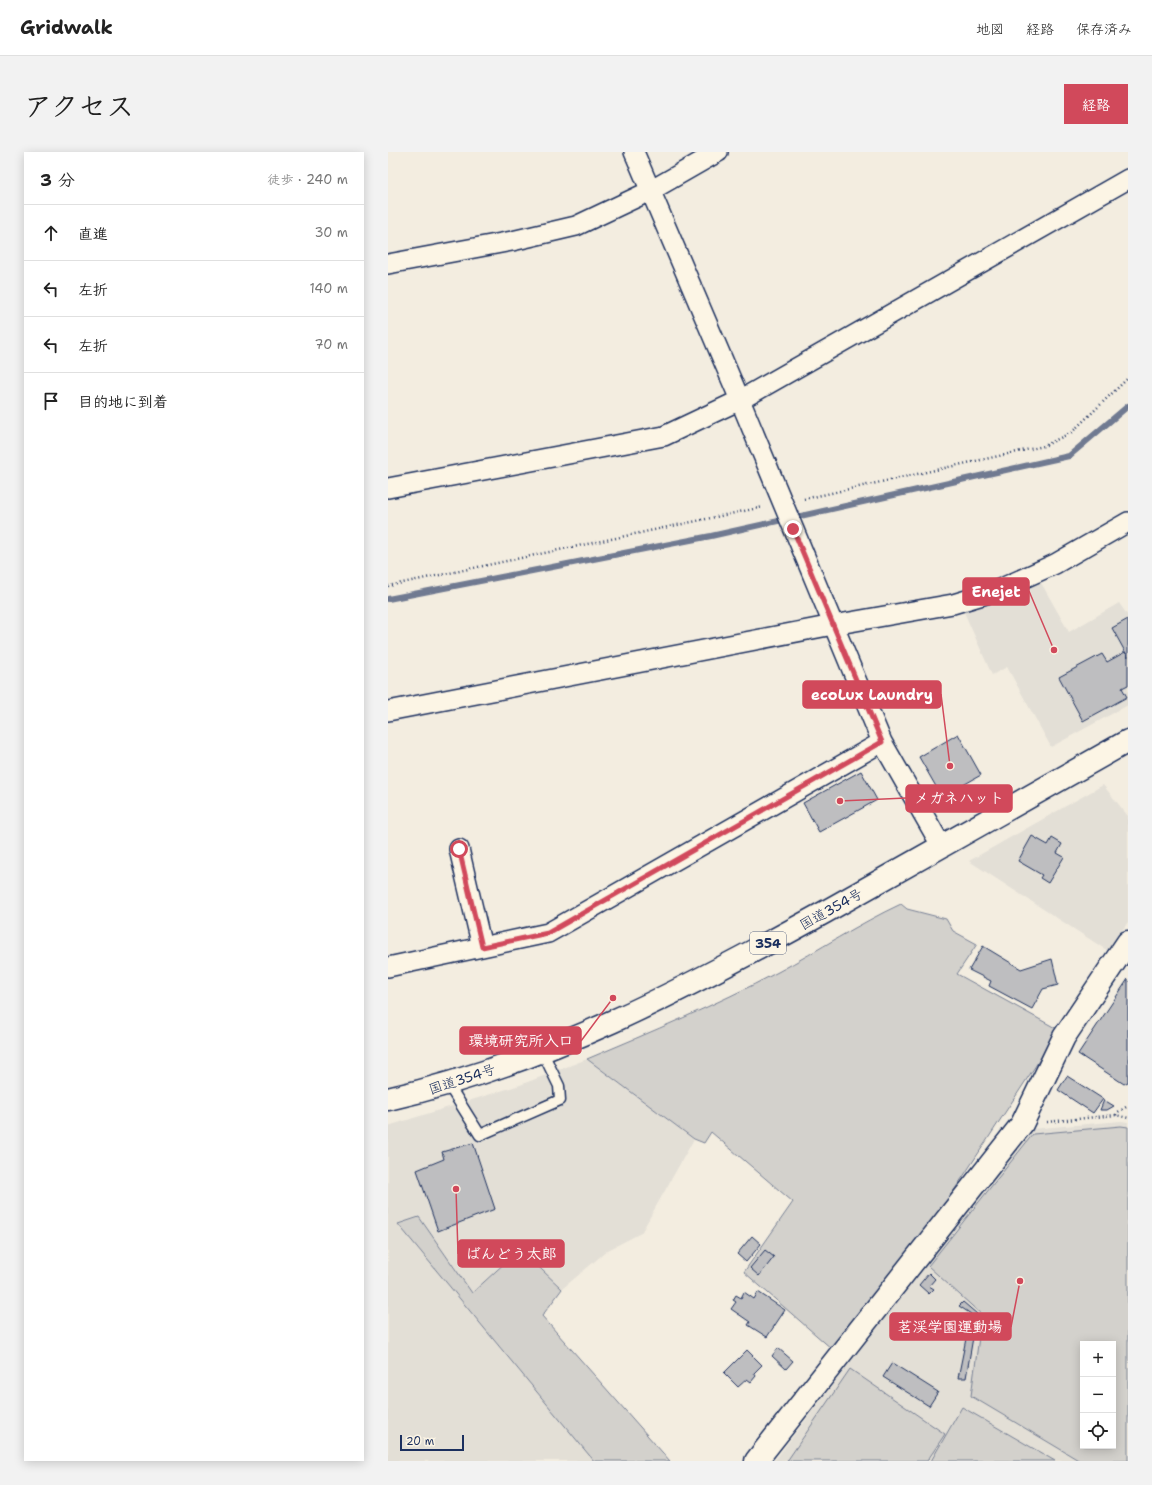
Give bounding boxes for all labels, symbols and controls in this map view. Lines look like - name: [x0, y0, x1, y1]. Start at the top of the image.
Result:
- text: Gridwalk: [20, 15, 113, 40]
- text: 地図: [976, 20, 1004, 38]
- text: 経路: [1026, 20, 1054, 38]
- text: 保存済み: [1076, 20, 1132, 38]
- button: 経路: [1064, 84, 1128, 124]
- text: アクセス: [24, 87, 134, 125]
- text: 3 分: [40, 169, 75, 191]
- text: 徒歩 · 240 m: [267, 171, 348, 188]
- icon: ahead: [40, 222, 62, 244]
- text: 直進: [78, 224, 108, 244]
- text: 30 m: [314, 224, 348, 241]
- icon: left: [40, 278, 62, 300]
- text: 左折: [78, 280, 108, 300]
- text: 140 m: [309, 280, 348, 297]
- icon: left: [40, 334, 62, 356]
- text: 左折: [78, 336, 108, 356]
- text: 70 m: [314, 336, 348, 353]
- icon: arrive: [40, 390, 62, 412]
- text: 目的地に到着: [78, 392, 168, 412]
- route end: [784, 520, 802, 538]
- callout: Enejet: [963, 578, 1029, 605]
- text: Enejet: [971, 582, 1021, 602]
- callout: ecoLux Laundry: [803, 681, 941, 708]
- text: ecoLux Laundry: [811, 685, 933, 705]
- callout: メガネハット: [906, 785, 1012, 812]
- text: メガネハット: [914, 788, 1004, 808]
- route start: [450, 840, 468, 858]
- street label: 国道354号: [796, 884, 866, 934]
- road number: 354: [750, 932, 786, 954]
- callout: 環境研究所入口: [460, 1027, 581, 1054]
- text: 環境研究所入口: [468, 1031, 574, 1051]
- street label: 国道354号: [426, 1060, 498, 1098]
- callout: ばんどう太郎: [458, 1240, 564, 1267]
- text: ばんどう太郎: [465, 1244, 557, 1264]
- callout: 茗渓学園運動場: [890, 1313, 1011, 1340]
- text: 茗渓学園運動場: [897, 1317, 1003, 1337]
- map controls: [1080, 1341, 1116, 1449]
- button: +: [1080, 1341, 1116, 1377]
- button: −: [1080, 1377, 1116, 1413]
- button: locate: [1080, 1413, 1116, 1449]
- scale bar: [400, 1433, 464, 1452]
- text: 20 m: [406, 1434, 434, 1449]

